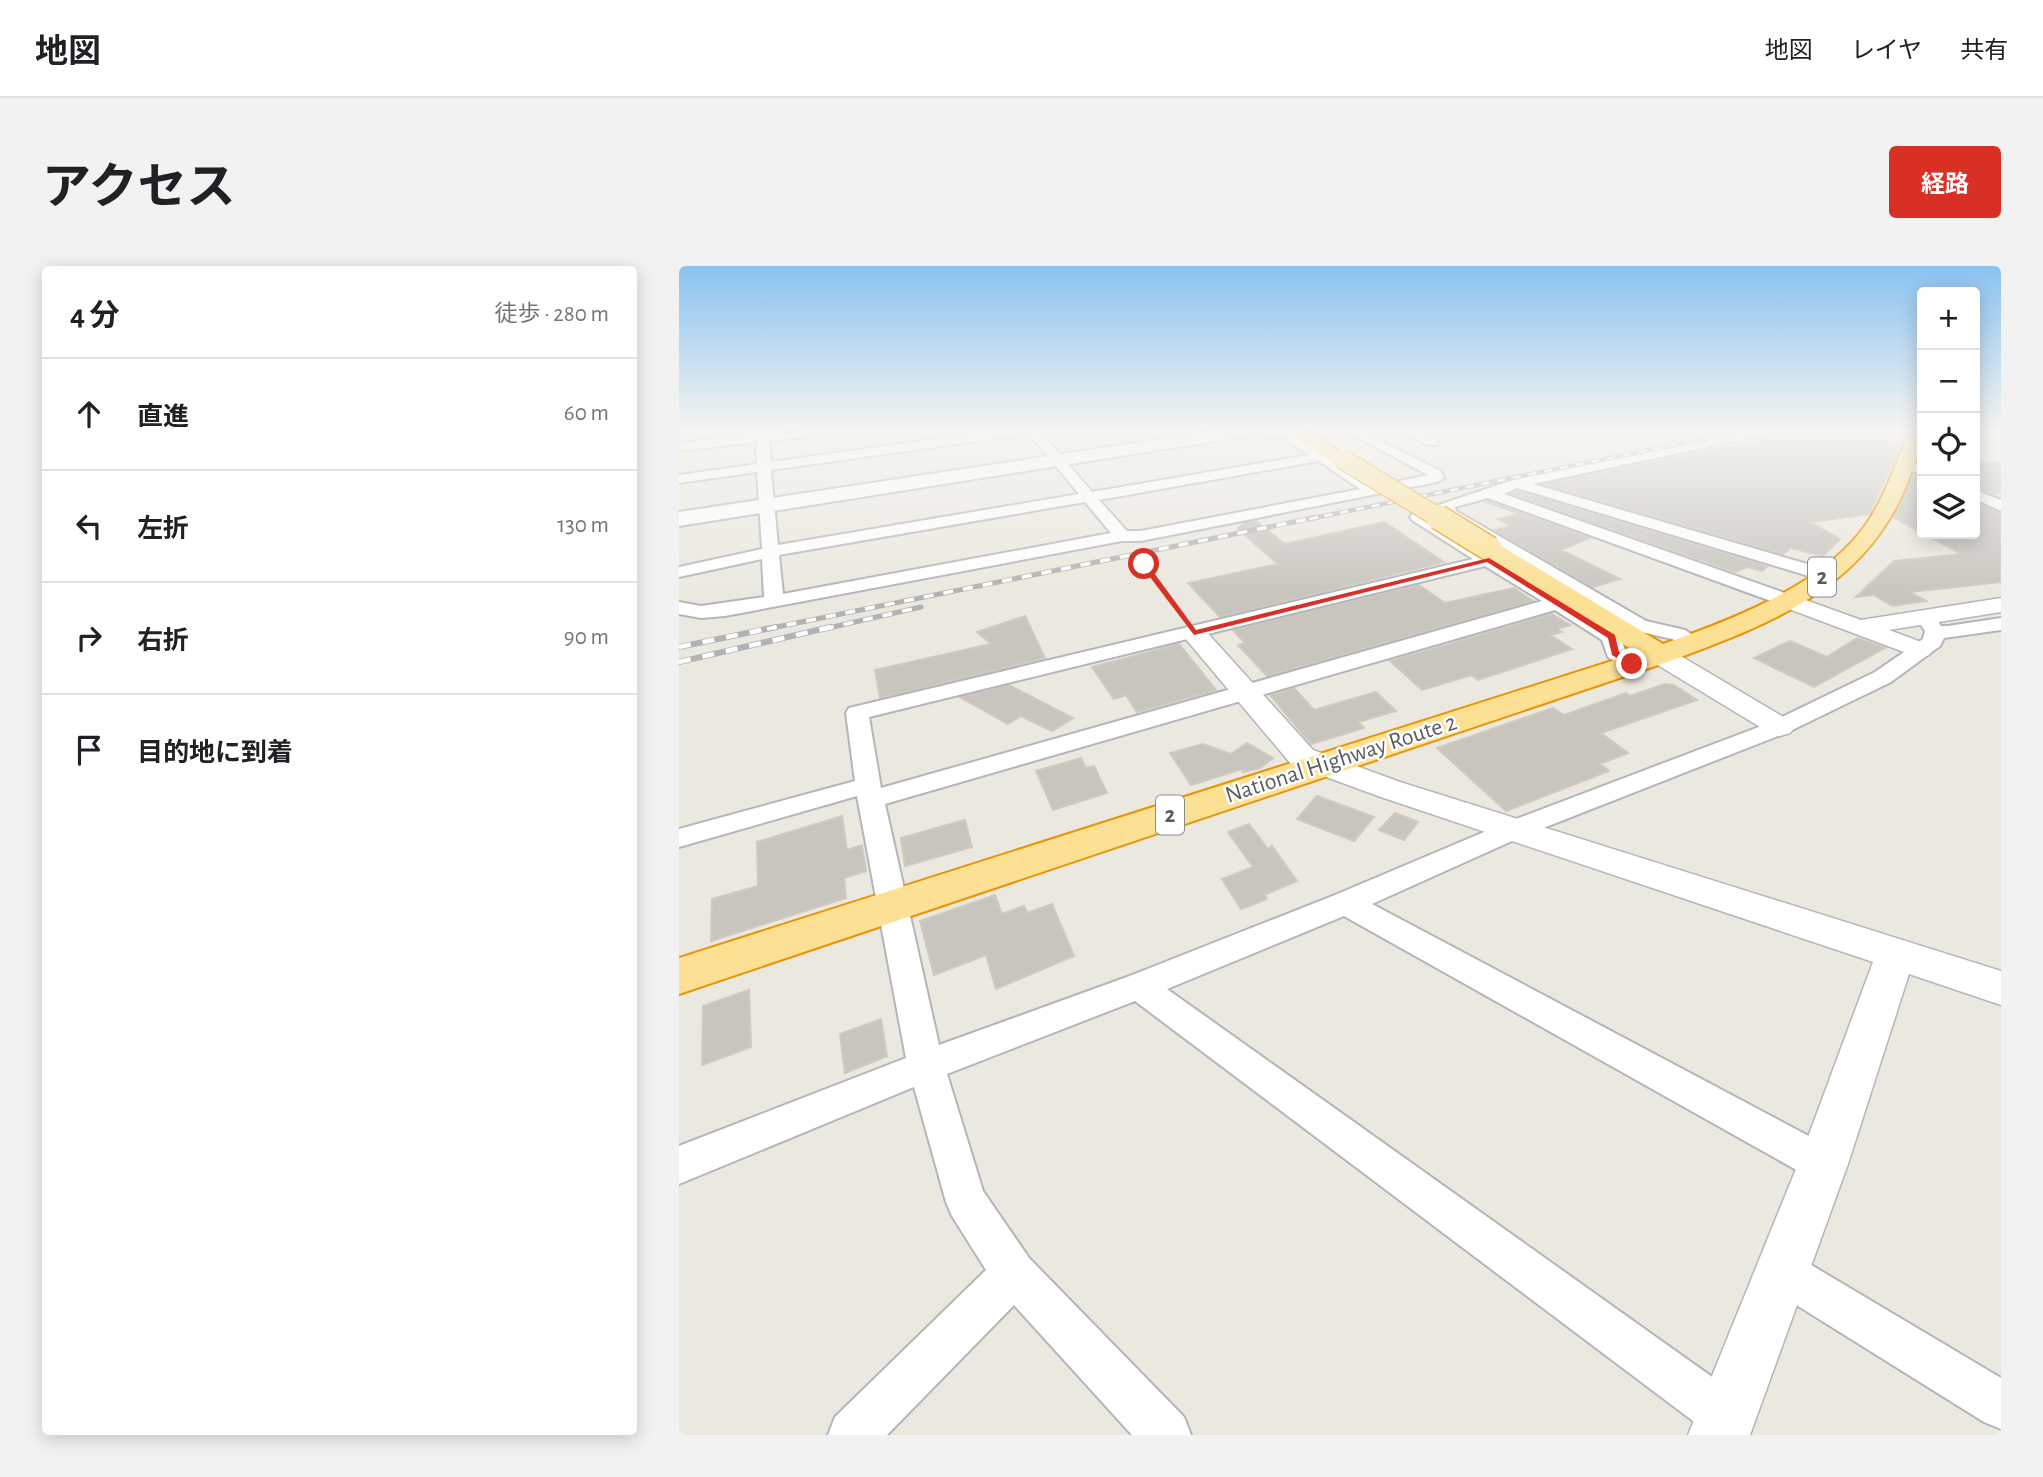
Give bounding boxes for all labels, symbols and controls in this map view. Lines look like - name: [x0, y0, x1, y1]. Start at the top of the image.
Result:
- text: 地図: [35, 36, 101, 69]
- text: 地図: [1765, 39, 1813, 63]
- text: レイヤ: [1851, 39, 1922, 63]
- text: 共有: [1960, 39, 2008, 63]
- button: 経路: [1889, 146, 2001, 218]
- text: アクセス: [42, 164, 236, 213]
- map controls: [1917, 287, 1980, 539]
- button: +: [1917, 287, 1980, 350]
- text: 4 分: [70, 301, 120, 331]
- text: 徒歩 · 280 m: [494, 303, 609, 326]
- button: −: [1917, 350, 1980, 413]
- icon: ahead: [70, 395, 108, 433]
- text: 60 m: [564, 402, 609, 425]
- text: 直進: [137, 404, 189, 430]
- button: locate: [1917, 413, 1980, 476]
- button: layers: [1917, 476, 1980, 539]
- icon: left: [70, 507, 108, 545]
- text: 130 m: [557, 514, 609, 537]
- text: 左折: [137, 516, 189, 542]
- route start: [1128, 548, 1159, 579]
- road number: 2: [1808, 558, 1836, 596]
- icon: right: [70, 619, 108, 657]
- text: 90 m: [564, 626, 609, 649]
- text: 右折: [137, 628, 189, 654]
- route end: [1616, 648, 1647, 679]
- street label: National Highway Route 2: [1222, 710, 1460, 808]
- icon: arrive: [70, 731, 108, 769]
- text: 目的地に到着: [137, 740, 293, 766]
- road number: 2: [1156, 796, 1184, 834]

